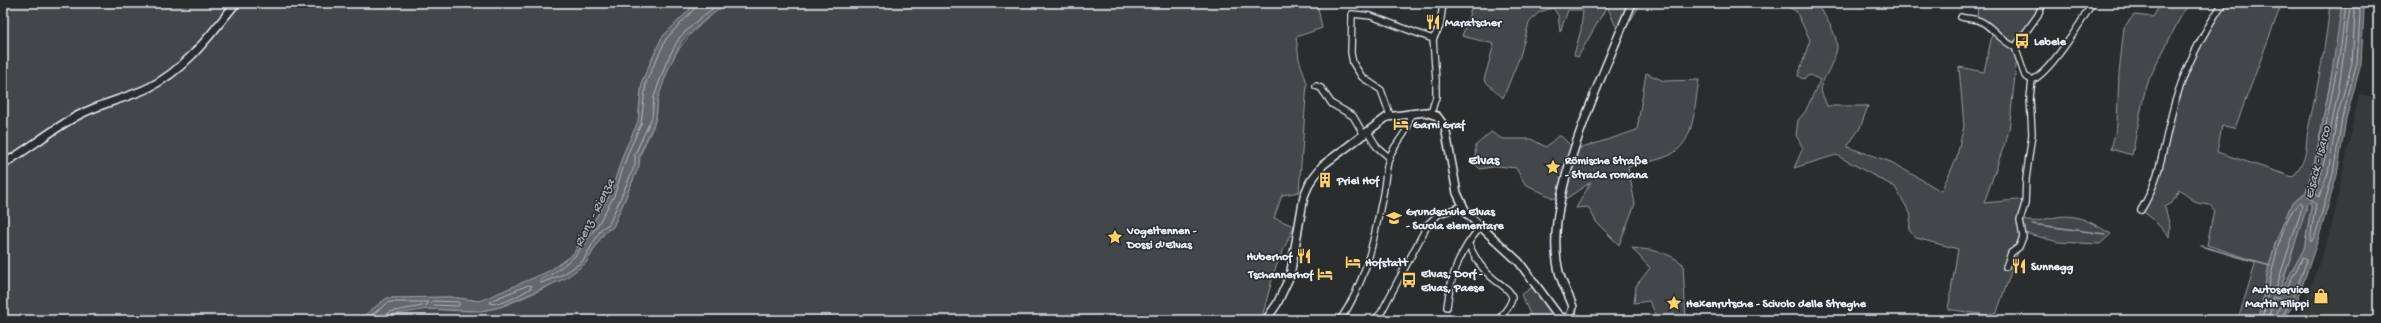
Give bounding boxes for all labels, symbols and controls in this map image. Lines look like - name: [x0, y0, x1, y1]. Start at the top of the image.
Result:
- restaurant icon: Maratscher: [1424, 13, 1442, 31]
- place label: Maratscher: [1445, 17, 1503, 31]
- bus stop icon: Lebele: [2013, 32, 2031, 50]
- place label: Lebele: [2034, 36, 2067, 50]
- hotel icon: Garni Graf: [1392, 115, 1410, 133]
- place label: Garni Graf: [1413, 119, 1466, 133]
- water label: Eisack - Isarco: [2302, 124, 2335, 200]
- district label: Elvas: [1469, 153, 1500, 170]
- place label: Römische Straße - Strada romana: [1564, 155, 1649, 183]
- place icon: Römische Straße - Strada romana: [1544, 158, 1562, 176]
- building icon: Priel Hof: [1316, 171, 1334, 189]
- place label: Priel Hof: [1336, 175, 1380, 189]
- water label: Rienz - Rienza: [572, 176, 619, 249]
- place label: Grundschule Elvas - Scuola elementare: [1406, 206, 1505, 234]
- school or university icon: Grundschule Elvas - Scuola elementare: [1385, 209, 1403, 227]
- place label: Vogeltennen - Dossi d'Elvas: [1126, 225, 1197, 253]
- place icon: Vogeltennen - Dossi d'Elvas: [1106, 228, 1124, 246]
- restaurant icon: Huberhof: [1295, 247, 1313, 265]
- place label: Huberhof: [1246, 251, 1293, 265]
- hotel icon: Hofstatt: [1344, 253, 1362, 271]
- place label: Hofstatt: [1365, 257, 1409, 271]
- restaurant icon: Sunnegg: [2010, 257, 2028, 275]
- place label: Sunnegg: [2031, 261, 2074, 275]
- hotel icon: Tschannerhof: [1316, 265, 1334, 283]
- place label: Elvas, Dorf - Elvas, Paese: [1420, 268, 1485, 296]
- place label: Tschannerhof: [1248, 269, 1314, 283]
- bus stop icon: Elvas, Dorf - Elvas, Paese: [1400, 271, 1418, 289]
- place label: Autoservice Martin Filippi: [2245, 284, 2310, 312]
- shop icon: Autoservice Martin Filippi: [2312, 287, 2330, 305]
- place icon: Hexenrutsche - Scivolo delle Streghe: [1665, 294, 1683, 312]
- place label: Hexenrutsche - Scivolo delle Streghe: [1686, 298, 1867, 312]

